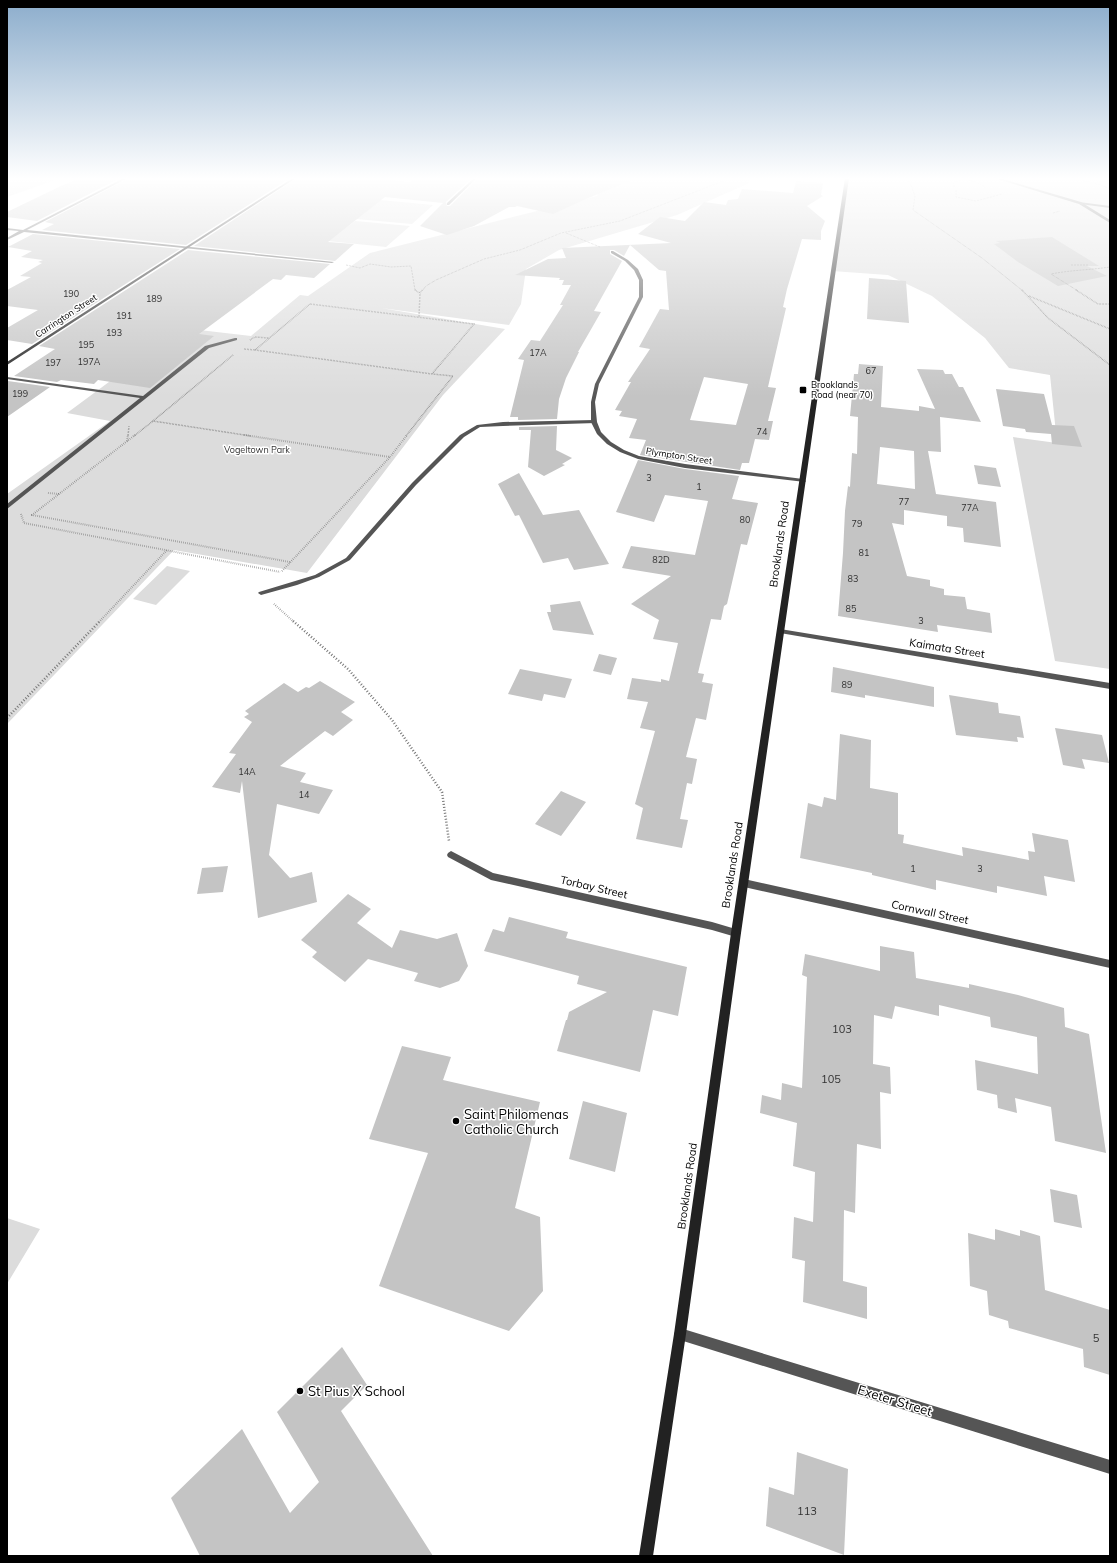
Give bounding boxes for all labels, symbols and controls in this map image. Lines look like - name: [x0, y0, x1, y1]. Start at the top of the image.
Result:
- house number: 190: [63, 288, 79, 299]
- street label: Carrington Street: [33, 291, 99, 340]
- house number: 189: [146, 293, 162, 304]
- house number: 191: [116, 310, 132, 321]
- house number: 193: [106, 327, 122, 338]
- house number: 195: [78, 339, 95, 350]
- house number: 17A: [529, 347, 547, 358]
- house number: 197A: [78, 356, 101, 367]
- house number: 197: [45, 357, 61, 368]
- house number: 67: [866, 365, 876, 376]
- place label: Brooklands Road (near 70): [811, 379, 873, 400]
- marker: Brooklands Road (near 70): [798, 385, 808, 395]
- house number: 199: [12, 388, 28, 399]
- house number: 74: [757, 426, 768, 437]
- park label: Vogeltown Park: [224, 444, 290, 455]
- street label: Plympton Street: [645, 445, 713, 467]
- house number: 3: [646, 472, 652, 483]
- house number: 1: [696, 481, 702, 492]
- house number: 77: [899, 496, 909, 507]
- street label: Brooklands Road: [766, 500, 792, 588]
- house number: 77A: [961, 502, 979, 513]
- house number: 80: [740, 514, 750, 525]
- house number: 79: [852, 518, 862, 529]
- house number: 81: [859, 547, 869, 558]
- house number: 82D: [652, 554, 670, 565]
- house number: 83: [848, 573, 858, 584]
- house number: 85: [846, 603, 857, 614]
- house number: 3: [918, 615, 924, 626]
- street label: Kaimata Street: [908, 635, 986, 661]
- house number: 89: [842, 679, 852, 690]
- house number: 14A: [238, 766, 256, 777]
- house number: 14: [299, 789, 310, 800]
- street label: Brooklands Road: [718, 821, 746, 909]
- house number: 1: [910, 863, 916, 874]
- house number: 3: [977, 863, 983, 874]
- street label: Torbay Street: [559, 872, 629, 902]
- street label: Cornwall Street: [890, 897, 970, 927]
- house number: 103: [832, 1022, 852, 1036]
- house number: 105: [821, 1072, 841, 1086]
- place label: Saint Philomenas Catholic Church: [464, 1106, 569, 1137]
- marker: Saint Philomenas Catholic Church: [451, 1116, 461, 1126]
- street label: Brooklands Road: [674, 1142, 700, 1230]
- house number: 5: [1093, 1331, 1100, 1345]
- street label: Exeter Street: [856, 1381, 935, 1419]
- place label: St Pius X School: [308, 1383, 405, 1399]
- marker: St Pius X School: [295, 1386, 305, 1396]
- house number: 113: [797, 1504, 817, 1518]

